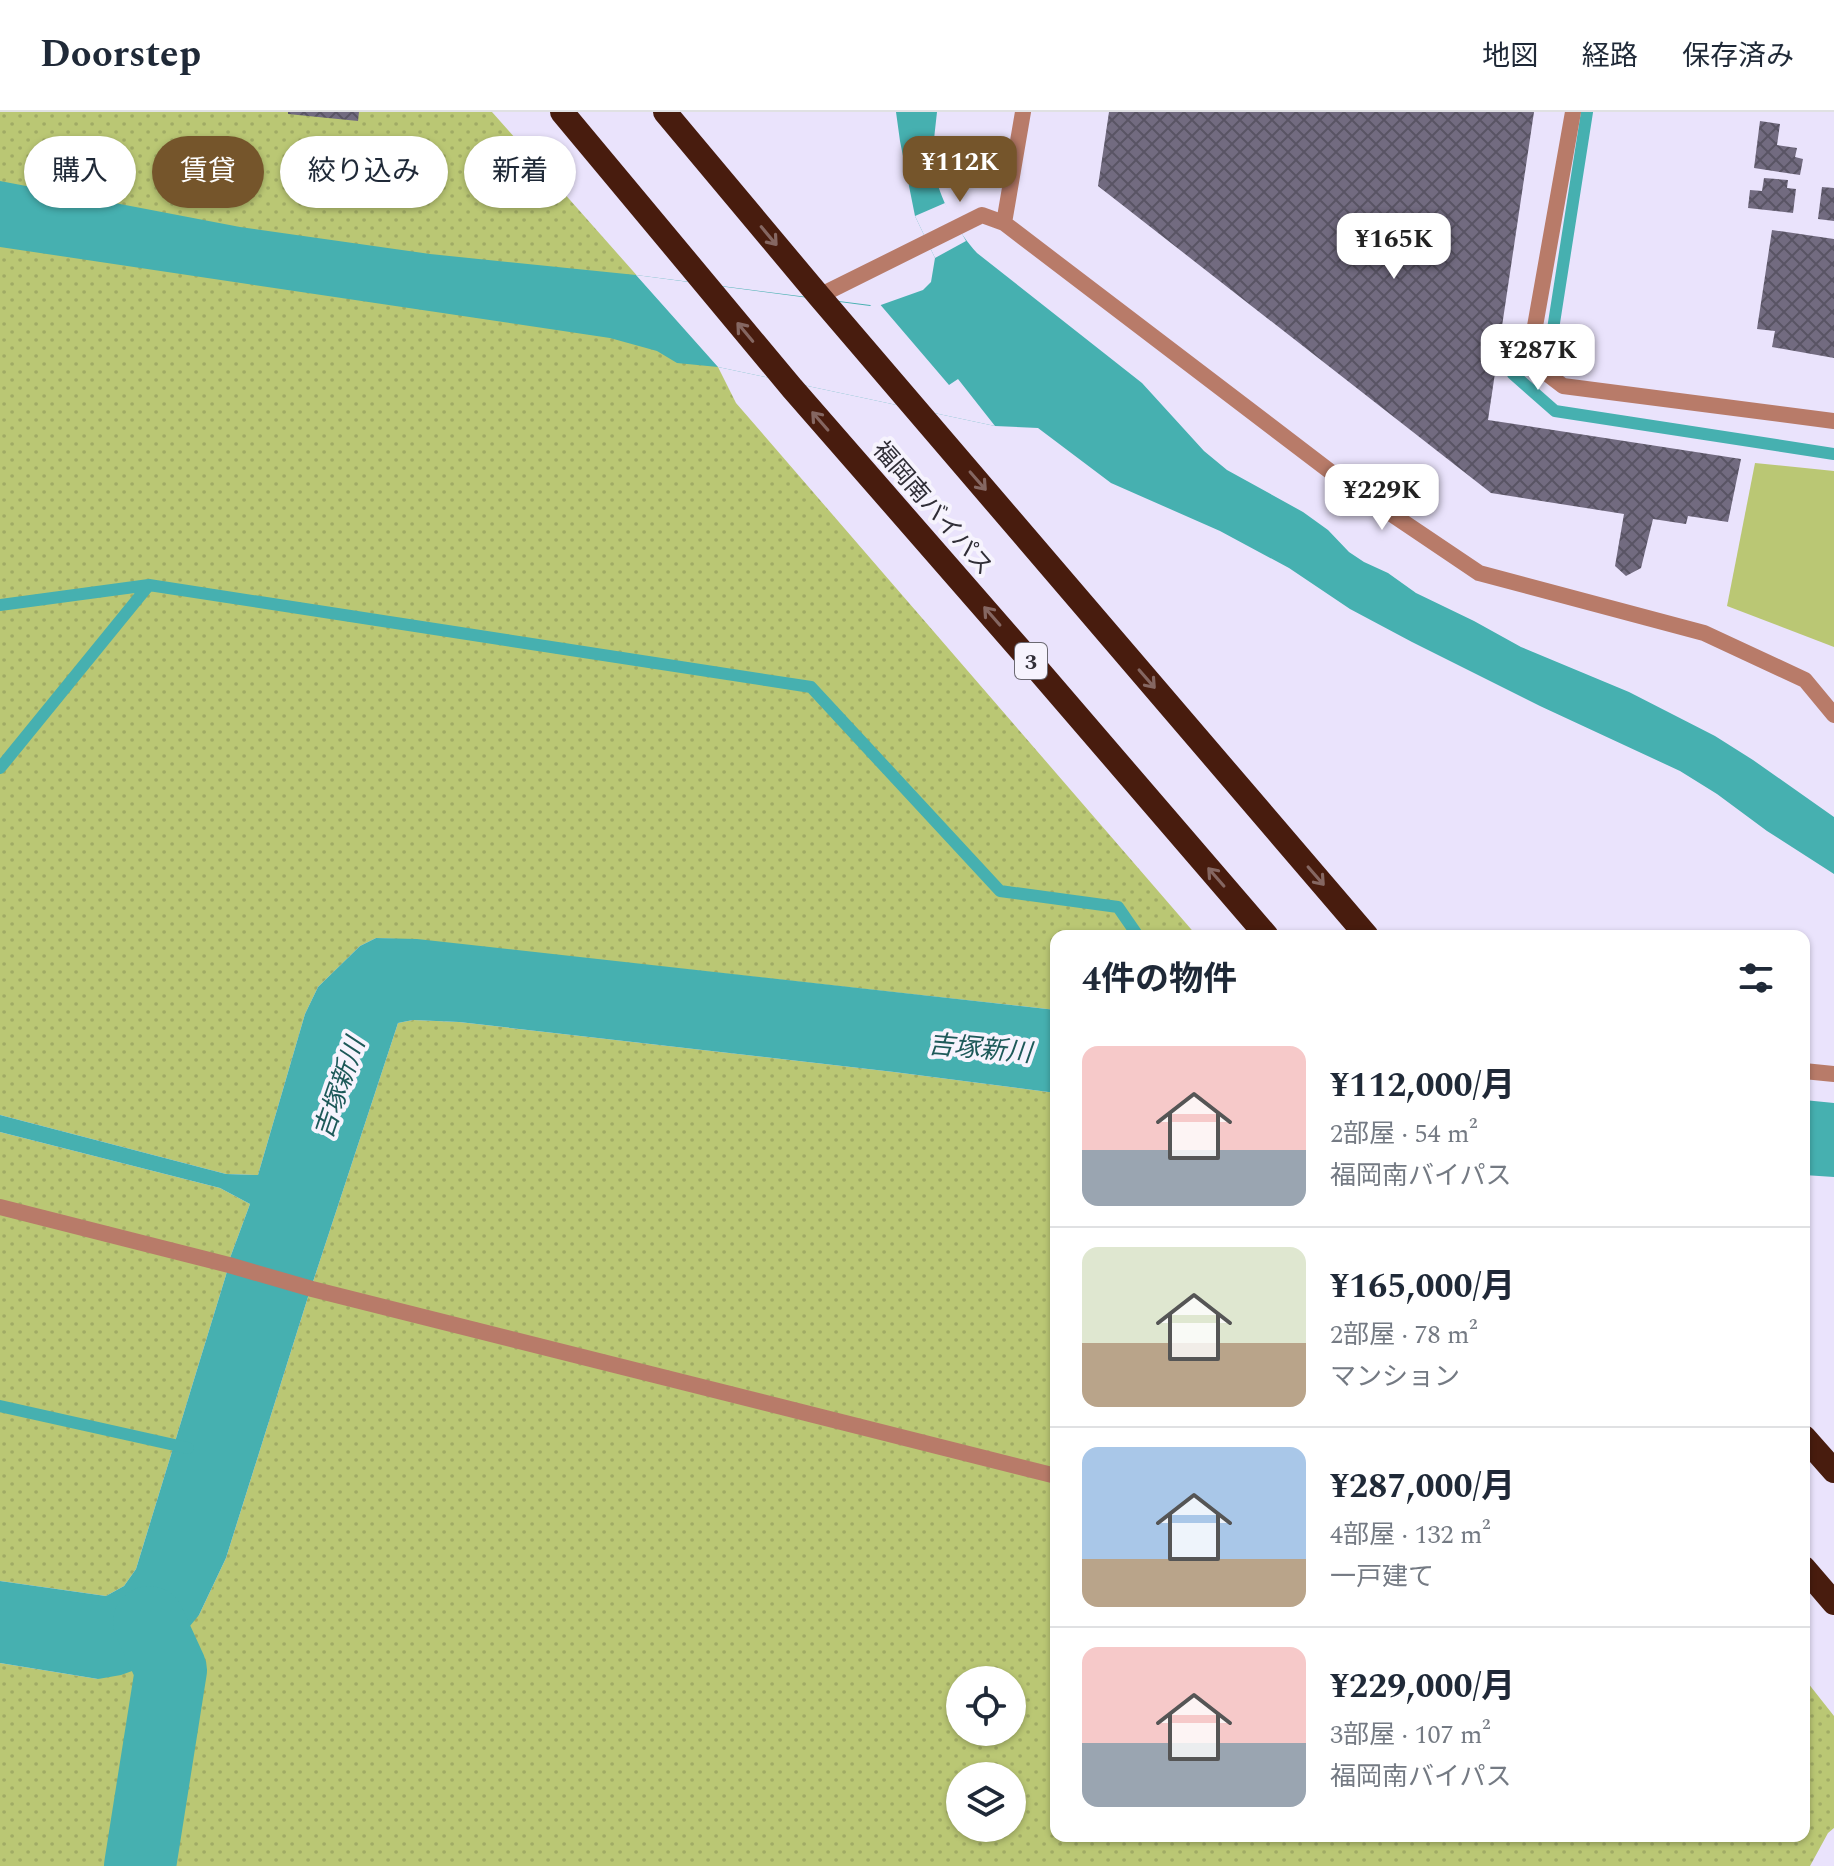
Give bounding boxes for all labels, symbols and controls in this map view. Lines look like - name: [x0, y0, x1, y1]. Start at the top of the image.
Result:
- text: Doorstep: [40, 26, 201, 84]
- text: 地図: [1482, 35, 1538, 78]
- text: 経路: [1582, 35, 1638, 78]
- text: 保存済み: [1682, 35, 1794, 78]
- chip: 購入: [24, 136, 136, 208]
- chip: 賃貸: [152, 136, 264, 208]
- chip: 絞り込み: [280, 136, 448, 208]
- chip: 新着: [464, 136, 576, 208]
- pin: ¥112K: [904, 136, 1016, 204]
- text: ¥112K: [921, 142, 999, 182]
- pin: ¥165K: [1338, 213, 1450, 281]
- text: ¥165K: [1355, 219, 1433, 259]
- one-way arrow: [760, 225, 778, 246]
- one-way arrow: [736, 322, 754, 343]
- pin: ¥287K: [1482, 324, 1594, 392]
- text: ¥287K: [1499, 330, 1577, 370]
- one-way arrow: [812, 411, 830, 431]
- street label: 福岡南バイパス: [864, 434, 1001, 584]
- pin: ¥229K: [1326, 464, 1438, 532]
- text: ¥229K: [1343, 470, 1421, 510]
- one-way arrow: [969, 471, 987, 491]
- one-way arrow: [983, 607, 1001, 627]
- road number: 3: [1015, 643, 1047, 679]
- one-way arrow: [1138, 668, 1156, 689]
- one-way arrow: [1307, 866, 1325, 886]
- one-way arrow: [1207, 867, 1225, 888]
- text: 4件の物件: [1082, 954, 1237, 1006]
- icon: filters: [1734, 956, 1778, 1000]
- water label: 吉塚新川: [926, 1025, 1036, 1074]
- water label: 吉塚新川: [304, 1030, 377, 1144]
- text: ¥112,000/月: [1330, 1060, 1515, 1112]
- icon: home: [1146, 1078, 1242, 1174]
- text: 2部屋 · 54 m²: [1330, 1114, 1478, 1154]
- text: 福岡南バイパス: [1330, 1156, 1511, 1196]
- text: ¥165,000/月: [1330, 1261, 1515, 1313]
- icon: home: [1146, 1279, 1242, 1375]
- text: 2部屋 · 78 m²: [1330, 1315, 1478, 1355]
- text: マンション: [1330, 1357, 1460, 1397]
- text: ¥287,000/月: [1330, 1461, 1515, 1513]
- icon: home: [1146, 1479, 1242, 1575]
- text: 4部屋 · 132 m²: [1330, 1515, 1491, 1555]
- text: 一戸建て: [1330, 1557, 1434, 1597]
- text: ¥229,000/月: [1330, 1661, 1515, 1713]
- map controls: [946, 1666, 1026, 1842]
- button: locate: [946, 1666, 1026, 1746]
- icon: home: [1146, 1679, 1242, 1775]
- text: 3部屋 · 107 m²: [1330, 1715, 1491, 1755]
- text: 福岡南バイパス: [1330, 1757, 1511, 1797]
- button: layers: [946, 1762, 1026, 1842]

